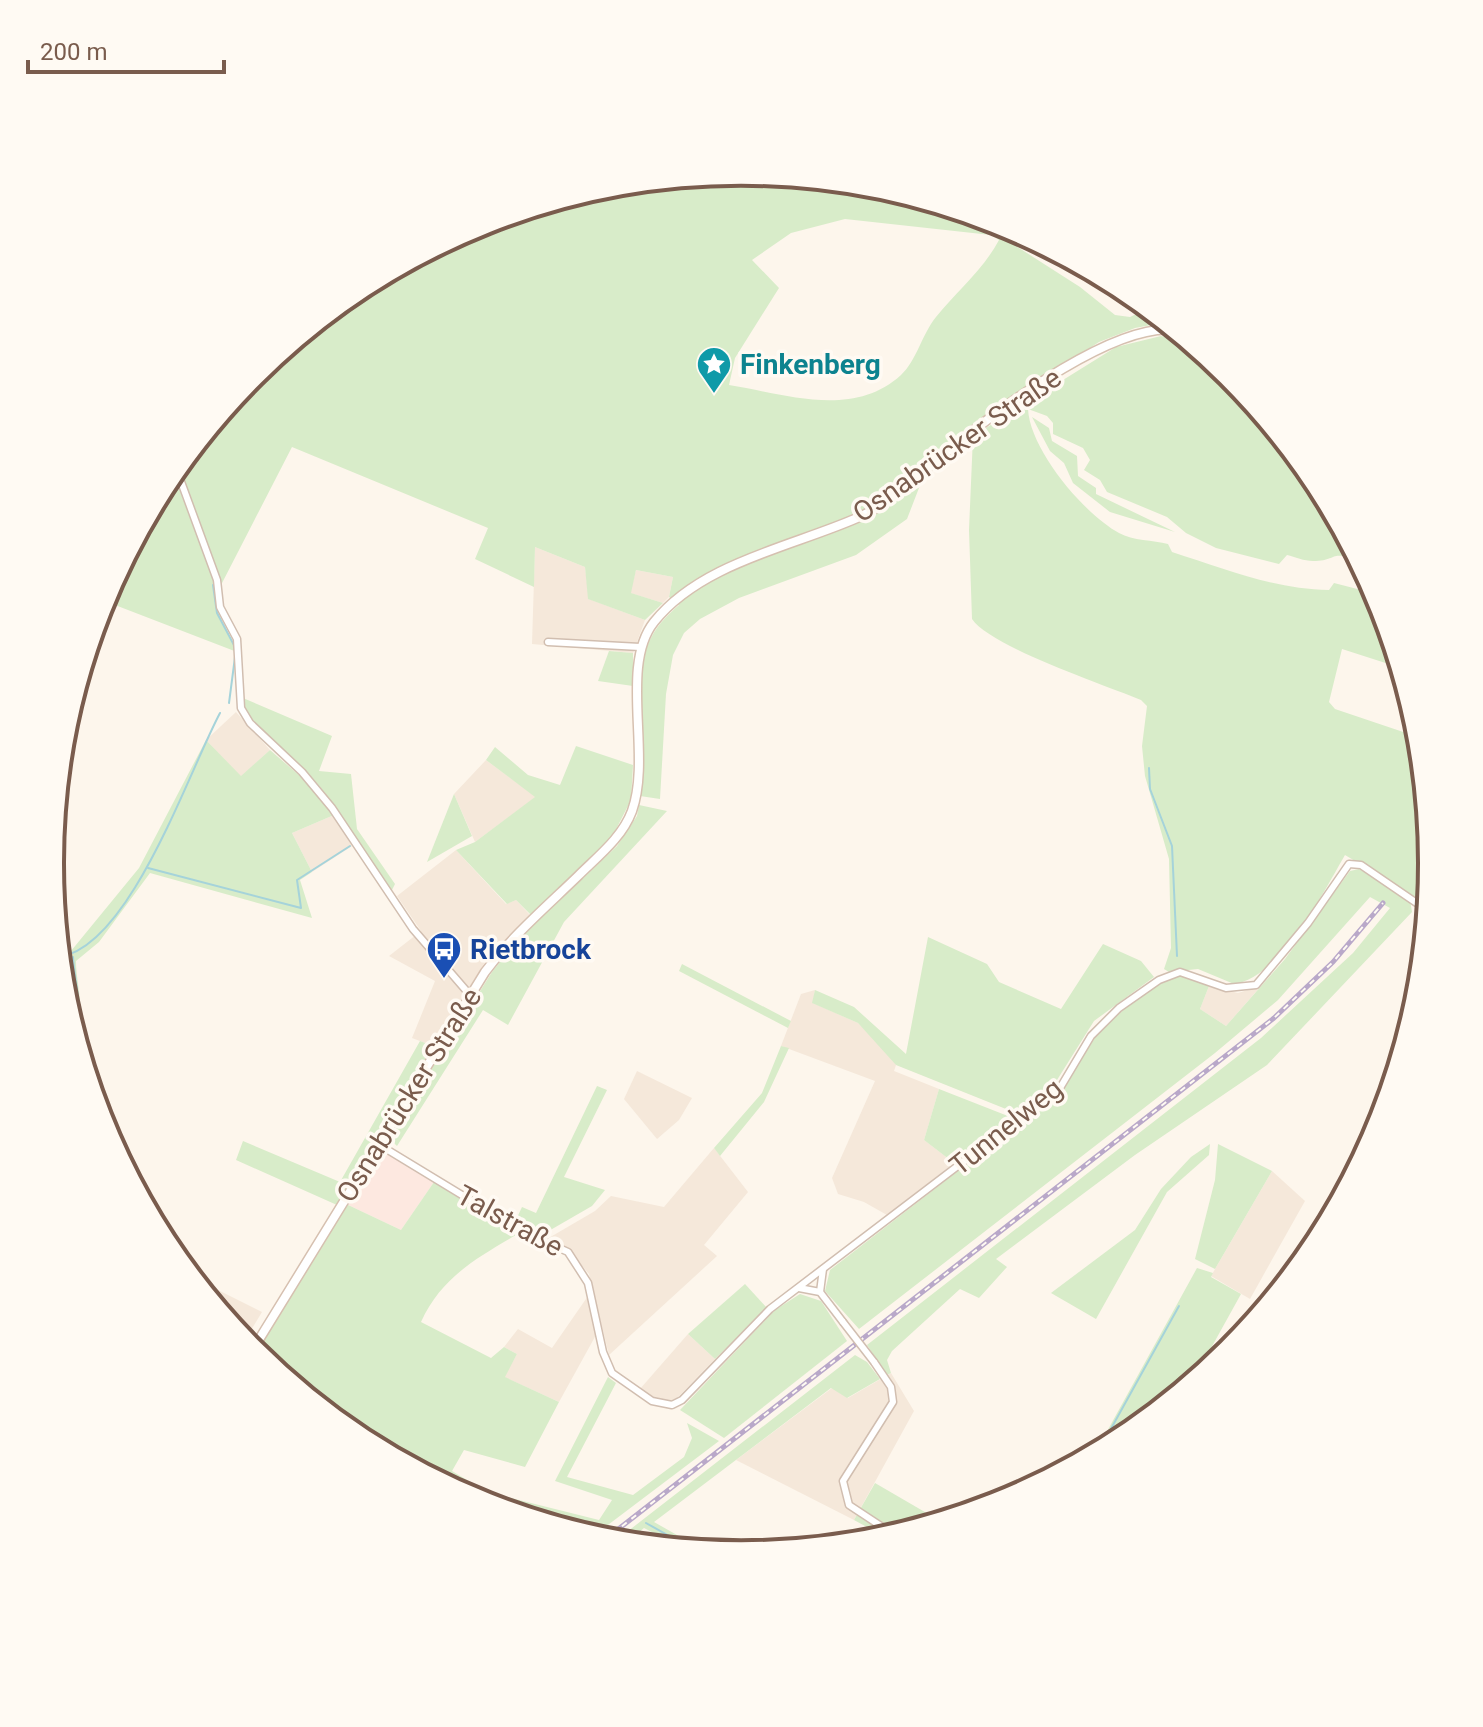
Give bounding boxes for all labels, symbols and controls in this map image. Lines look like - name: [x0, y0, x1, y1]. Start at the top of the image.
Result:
- scale bar: [28, 24, 224, 74]
- text: 200 m: [40, 38, 107, 66]
- place icon: Finkenberg: [695, 345, 733, 395]
- place label: Finkenberg: [740, 348, 881, 381]
- street label: Osnabrücker Straße: [847, 361, 1067, 529]
- bus stop icon: Rietbrock: [425, 930, 463, 980]
- place label: Rietbrock: [470, 933, 592, 966]
- street label: Osnabrücker Straße: [330, 982, 488, 1208]
- street label: Tunnelweg: [943, 1072, 1069, 1182]
- street label: Talstraße: [451, 1178, 569, 1264]

